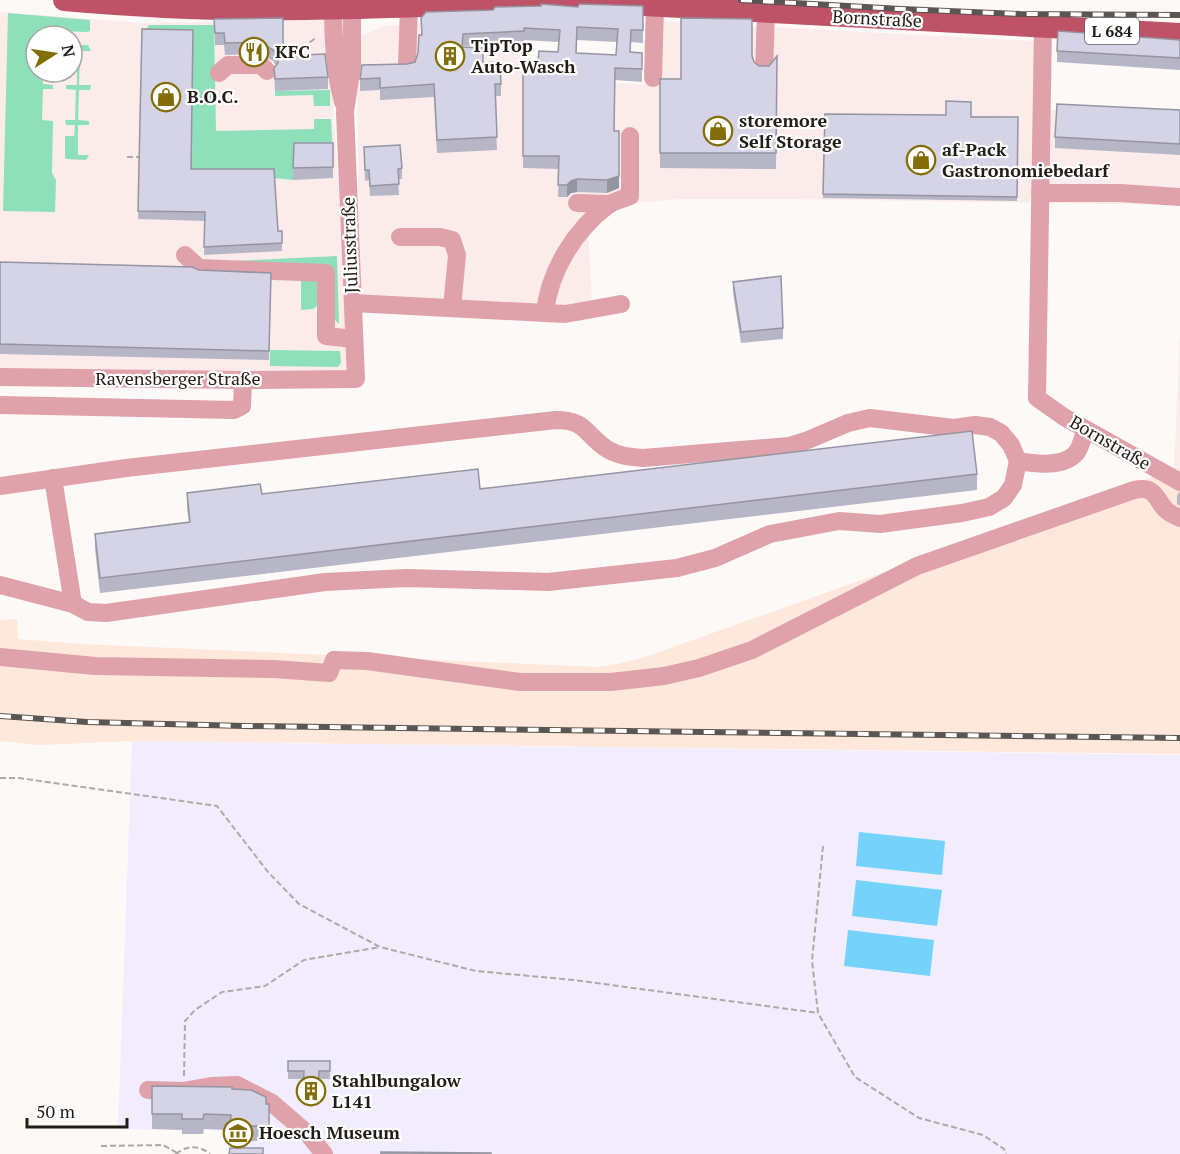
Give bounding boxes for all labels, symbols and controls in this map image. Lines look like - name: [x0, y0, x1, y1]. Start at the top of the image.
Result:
- street label: Bornstraße: [832, 4, 922, 32]
- road number: L 684: [1085, 18, 1139, 44]
- north arrow: [24, 24, 84, 84]
- place label: TipTop Auto-Wasch: [471, 33, 576, 78]
- restaurant icon: KFC: [238, 36, 270, 68]
- place label: KFC: [275, 39, 310, 63]
- building icon: TipTop Auto-Wasch: [434, 40, 466, 72]
- text: N: [57, 43, 81, 59]
- shop icon: B.O.C.: [150, 81, 182, 113]
- place label: B.O.C.: [187, 84, 239, 108]
- place label: storemore Self Storage: [739, 108, 842, 153]
- shop icon: storemore Self Storage: [702, 115, 734, 147]
- place label: af-Pack Gastronomiebedarf: [942, 137, 1110, 182]
- shop icon: af-Pack Gastronomiebedarf: [905, 144, 937, 176]
- street label: Juliusstraße: [335, 196, 363, 294]
- street label: Ravensberger Straße: [95, 366, 261, 390]
- street label: Bornstraße: [1066, 409, 1155, 475]
- place label: Stahlbungalow L141: [332, 1068, 462, 1113]
- building icon: Stahlbungalow L141: [295, 1075, 327, 1107]
- scale bar: [27, 1091, 128, 1129]
- text: 50 m: [36, 1099, 76, 1123]
- museum icon: Hoesch Museum: [222, 1117, 254, 1149]
- place label: Hoesch Museum: [259, 1120, 400, 1144]

